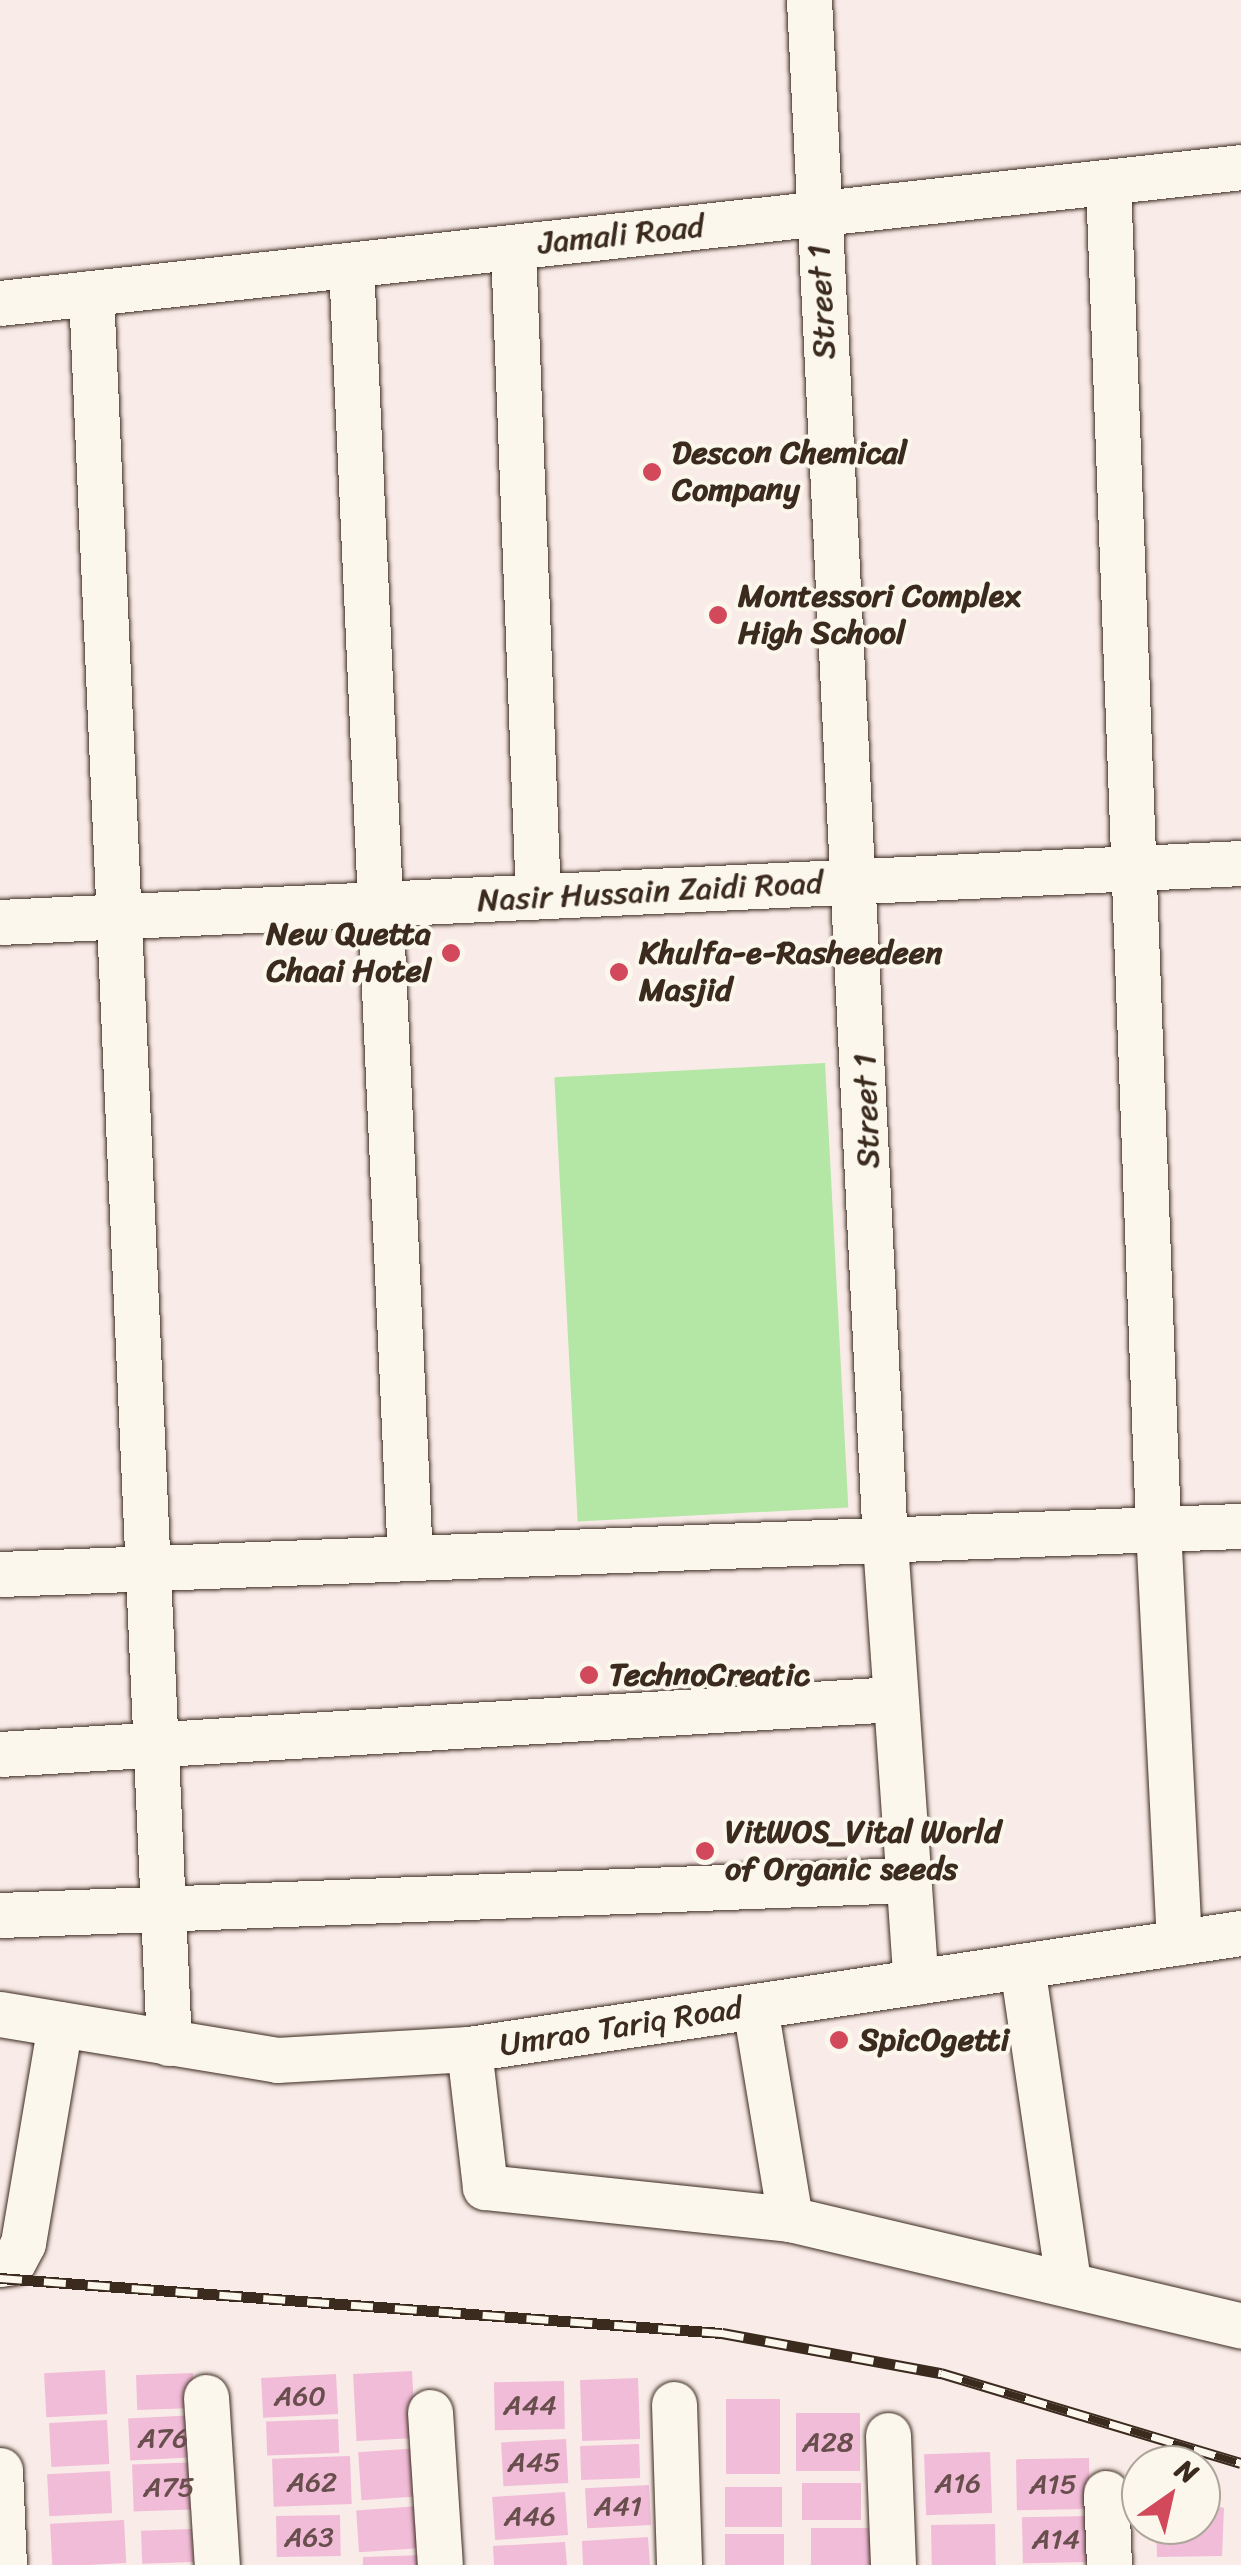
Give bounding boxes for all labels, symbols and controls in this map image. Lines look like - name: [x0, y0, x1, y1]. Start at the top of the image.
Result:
- street label: Jamali Road: [536, 207, 706, 263]
- street label: Street 1: [800, 244, 844, 360]
- place label: Descon Chemical Company: [672, 435, 908, 510]
- marker: Descon Chemical Company: [641, 461, 663, 483]
- place label: Montessori Complex High School: [738, 578, 1022, 653]
- marker: Montessori Complex High School: [707, 604, 729, 626]
- street label: Nasir Hussain Zaidi Road: [475, 864, 825, 920]
- place label: New Quetta Chaai Hotel: [265, 916, 431, 991]
- place label: Khulfa-e-Rasheedeen Masjid: [639, 935, 942, 1010]
- marker: New Quetta Chaai Hotel: [440, 942, 462, 964]
- marker: Khulfa-e-Rasheedeen Masjid: [608, 961, 630, 983]
- street label: Street 1: [846, 1053, 888, 1169]
- place label: TechnoCreatic: [609, 1656, 810, 1694]
- marker: TechnoCreatic: [578, 1664, 600, 1686]
- place label: VitWOS_Vital World of Organic seeds: [725, 1814, 1001, 1889]
- marker: VitWOS_Vital World of Organic seeds: [694, 1840, 716, 1862]
- street label: Umrao Tariq Road: [497, 1989, 745, 2065]
- place label: SpicOgetti: [859, 2021, 1009, 2059]
- marker: SpicOgetti: [828, 2029, 850, 2051]
- house number: A60: [274, 2379, 326, 2413]
- house number: A44: [503, 2388, 557, 2422]
- house number: A76: [138, 2421, 188, 2455]
- house number: A28: [802, 2425, 854, 2459]
- house number: A45: [508, 2445, 560, 2479]
- north arrow: [1121, 2445, 1221, 2545]
- text: N: [1165, 2446, 1209, 2497]
- house number: A62: [287, 2465, 337, 2499]
- house number: A16: [935, 2466, 981, 2500]
- house number: A15: [1029, 2467, 1077, 2501]
- house number: A75: [143, 2470, 195, 2504]
- house number: A41: [594, 2489, 642, 2523]
- house number: A46: [504, 2499, 556, 2533]
- house number: A63: [284, 2520, 334, 2554]
- house number: A14: [1032, 2522, 1080, 2556]

